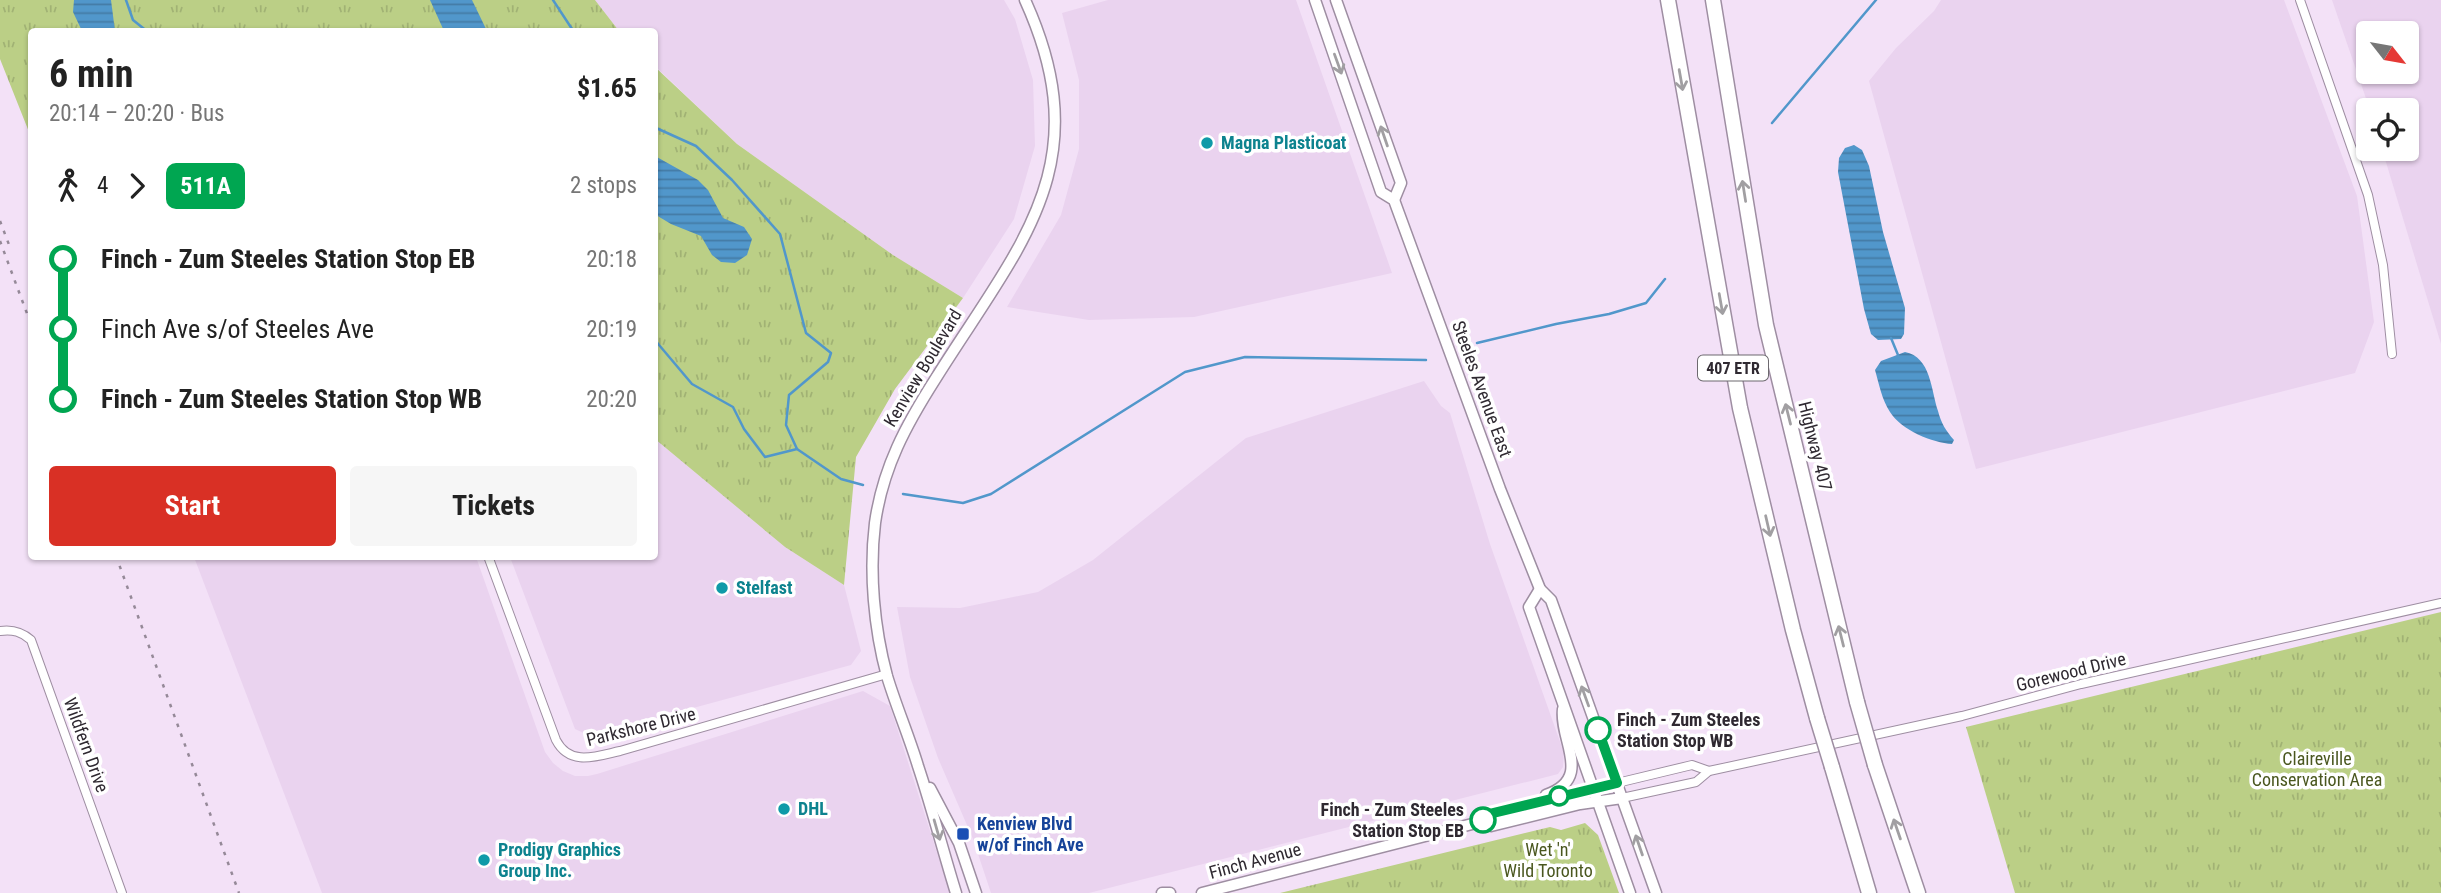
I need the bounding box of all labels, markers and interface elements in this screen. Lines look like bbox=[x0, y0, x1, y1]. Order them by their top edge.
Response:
north arrow bbox=[2356, 21, 2418, 84]
map controls bbox=[2356, 21, 2419, 161]
text: 6 min bbox=[49, 52, 133, 96]
one-way arrow bbox=[1333, 53, 1345, 75]
one-way arrow bbox=[1675, 68, 1688, 91]
text: $1.65 bbox=[577, 73, 637, 103]
button: locate bbox=[2356, 98, 2419, 161]
text: 20:14 – 20:20 · Bus bbox=[49, 100, 225, 127]
one-way arrow bbox=[1377, 125, 1389, 147]
place label: Magna Plasticoat bbox=[1221, 132, 1347, 153]
marker: Magna Plasticoat bbox=[1199, 135, 1215, 151]
icon: walk bbox=[49, 167, 87, 205]
icon: forward bbox=[118, 167, 156, 205]
text: 4 bbox=[97, 172, 108, 199]
text: 511A bbox=[180, 172, 231, 200]
text: 2 stops bbox=[570, 172, 637, 199]
one-way arrow bbox=[1737, 180, 1750, 203]
text: Finch - Zum Steeles Station Stop EB bbox=[101, 244, 475, 274]
text: 20:18 bbox=[586, 246, 637, 273]
one-way arrow bbox=[1715, 292, 1728, 315]
street label: Kenview Boulevard bbox=[879, 305, 966, 430]
text: Finch Ave s/of Steeles Ave bbox=[101, 314, 374, 344]
text: 20:19 bbox=[586, 316, 637, 343]
street label: Steeles Avenue East bbox=[1448, 318, 1517, 460]
road number: 407 ETR bbox=[1698, 356, 1768, 380]
text: Finch - Zum Steeles Station Stop WB bbox=[101, 384, 482, 414]
text: 20:20 bbox=[586, 386, 637, 413]
street label: Highway 407 bbox=[1794, 399, 1837, 493]
one-way arrow bbox=[1781, 403, 1794, 426]
button: Start bbox=[49, 466, 336, 546]
button: Tickets bbox=[350, 466, 637, 546]
one-way arrow bbox=[1762, 514, 1775, 537]
place label: Stelfast bbox=[736, 577, 793, 598]
marker: Stelfast bbox=[714, 580, 730, 596]
one-way arrow bbox=[1834, 625, 1847, 647]
street label: Gorewood Drive bbox=[2014, 648, 2128, 695]
one-way arrow bbox=[1578, 685, 1590, 707]
street label: Wildfern Drive bbox=[60, 695, 113, 795]
street label: Parkshore Drive bbox=[584, 703, 698, 750]
place label: Finch - Zum Steeles Station Stop WB bbox=[1617, 709, 1760, 751]
marker: Finch - Zum Steeles Station Stop WB bbox=[1585, 717, 1611, 743]
park label: Claireville Conservation Area bbox=[2252, 748, 2382, 790]
unlabelled marker bbox=[1549, 786, 1569, 806]
place label: DHL bbox=[798, 798, 828, 819]
place label: Finch - Zum Steeles Station Stop EB bbox=[1321, 799, 1464, 841]
marker: DHL bbox=[776, 801, 792, 817]
marker: Finch - Zum Steeles Station Stop EB bbox=[1470, 807, 1496, 833]
place label: Kenview Blvd w/of Finch Ave bbox=[977, 813, 1084, 855]
one-way arrow bbox=[931, 819, 944, 841]
one-way arrow bbox=[1889, 819, 1902, 841]
marker: Kenview Blvd w/of Finch Ave bbox=[955, 826, 971, 842]
one-way arrow bbox=[1632, 835, 1644, 857]
street label: Finch Avenue bbox=[1207, 838, 1303, 883]
place label: Prodigy Graphics Group Inc. bbox=[498, 839, 621, 881]
park label: Wet 'n' Wild Toronto bbox=[1503, 839, 1593, 881]
marker: Prodigy Graphics Group Inc. bbox=[476, 852, 492, 868]

